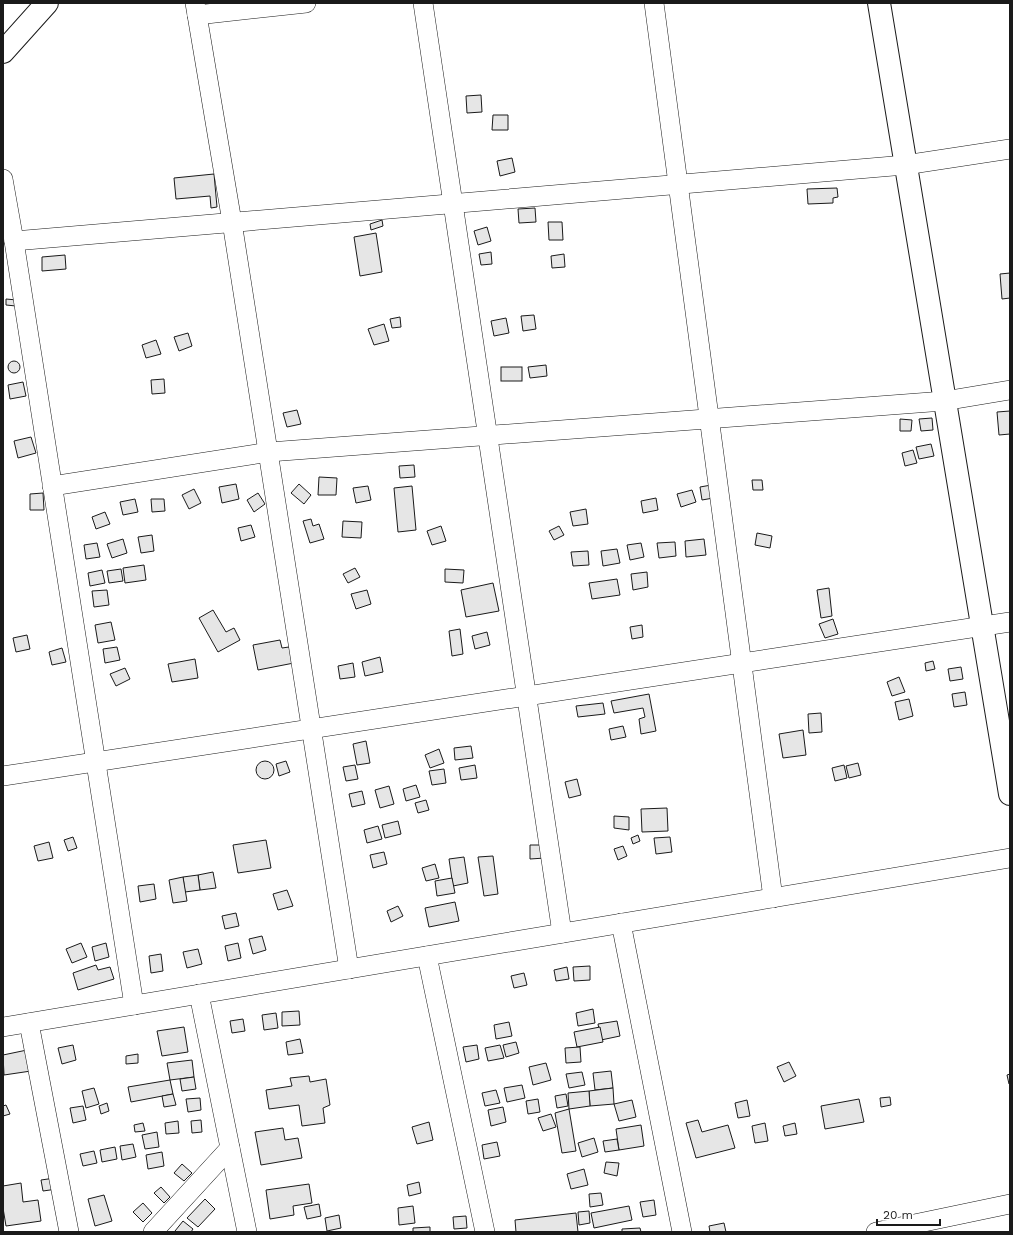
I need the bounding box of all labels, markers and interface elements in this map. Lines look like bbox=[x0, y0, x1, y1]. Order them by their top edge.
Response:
scale bar bbox=[877, 1201, 940, 1227]
text: 20 m bbox=[883, 1208, 913, 1222]

